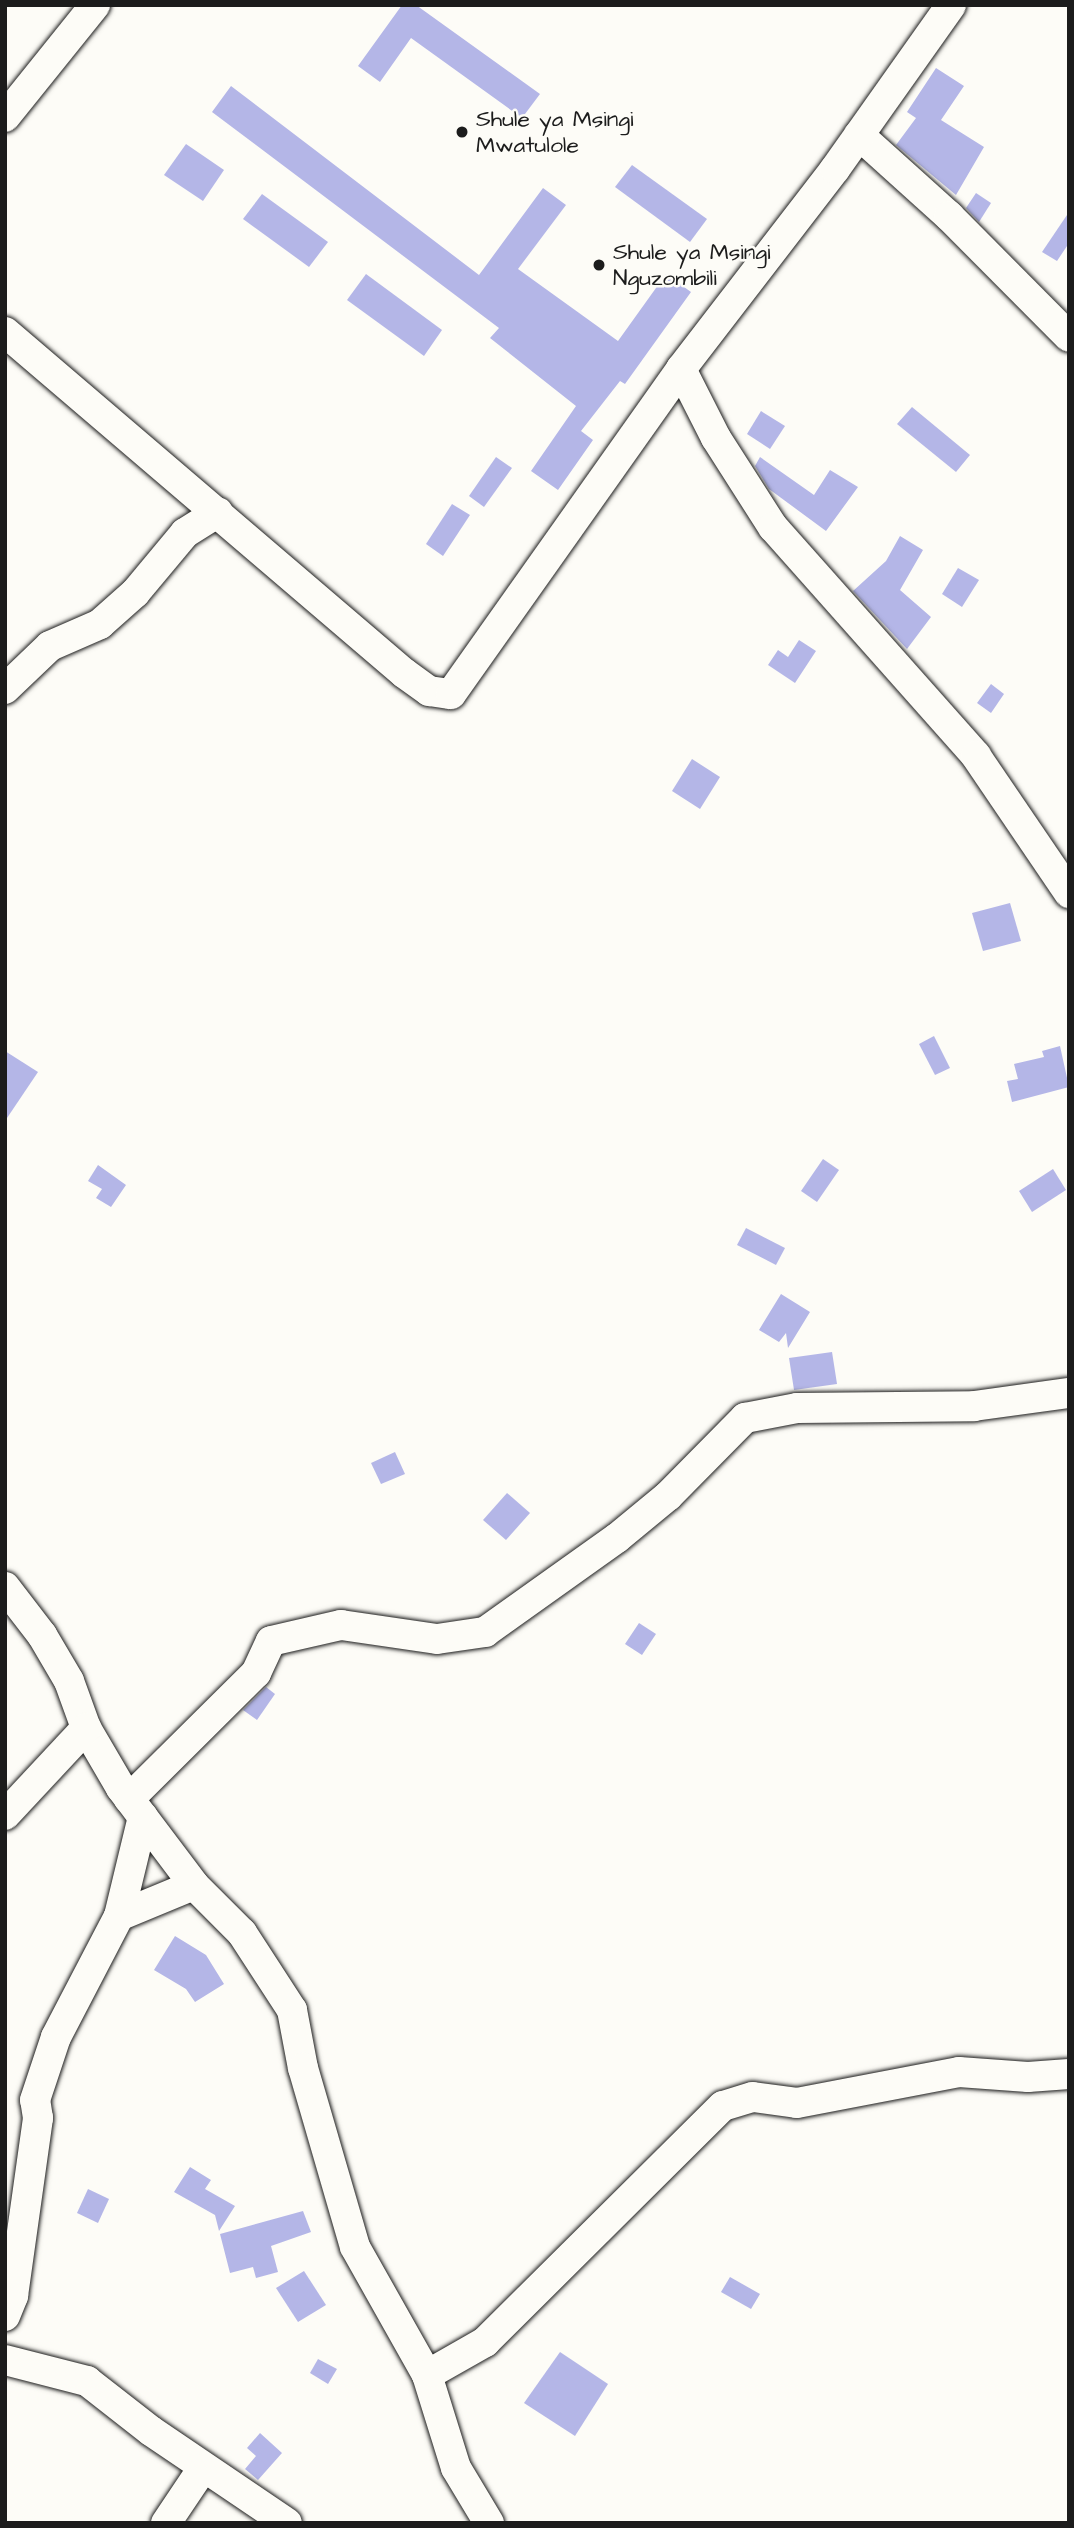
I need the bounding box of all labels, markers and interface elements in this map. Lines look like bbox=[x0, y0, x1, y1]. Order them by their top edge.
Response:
place label: Shule ya Msingi Mwatulole bbox=[476, 105, 634, 159]
marker: Shule ya Msingi Mwatulole bbox=[454, 124, 470, 140]
place label: Shule ya Msingi Nguzombili bbox=[613, 238, 771, 292]
marker: Shule ya Msingi Nguzombili bbox=[591, 257, 607, 273]

